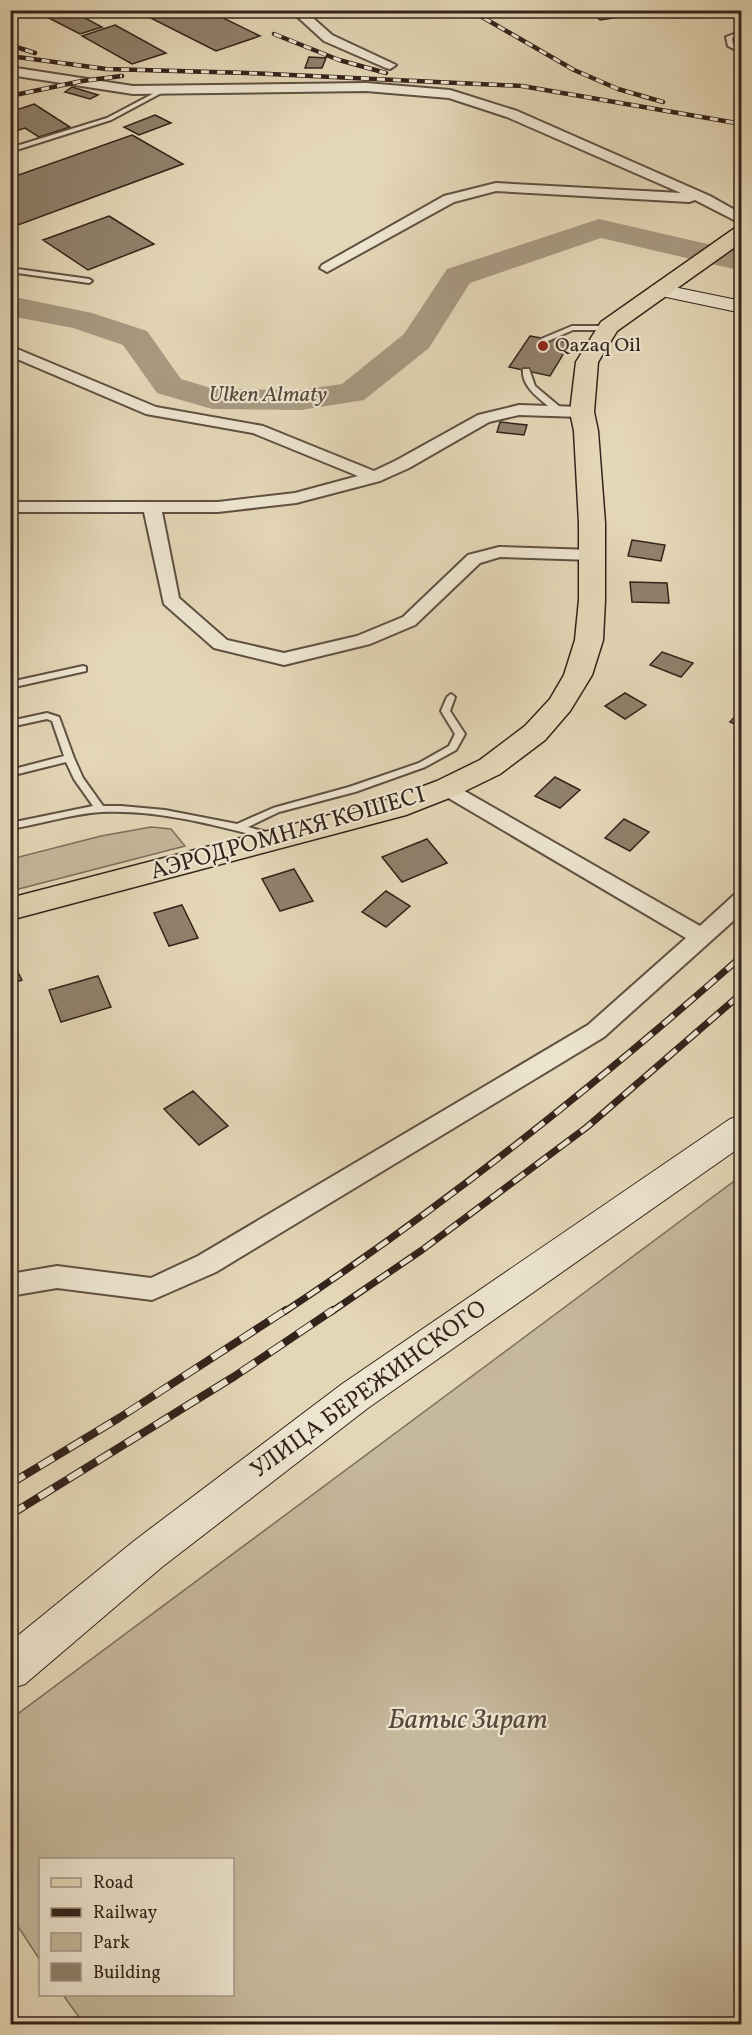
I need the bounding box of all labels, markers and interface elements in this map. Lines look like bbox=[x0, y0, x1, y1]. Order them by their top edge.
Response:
place label: Qazaq Oil bbox=[555, 332, 641, 360]
marker: Qazaq Oil bbox=[536, 339, 550, 353]
water label: Ulken Almaty bbox=[209, 380, 327, 411]
street label: АЭРОДРОМНАЯ КӨШЕСІ bbox=[147, 778, 429, 890]
street label: УЛИЦА БЕРЕЖИНСКОГО bbox=[244, 1293, 494, 1487]
park label: Батыс Зират bbox=[388, 1701, 548, 1740]
legend bbox=[39, 1858, 234, 1996]
text: Road bbox=[93, 1871, 134, 1896]
text: Railway bbox=[93, 1901, 157, 1926]
text: Park bbox=[93, 1931, 130, 1956]
text: Building bbox=[93, 1961, 161, 1986]

